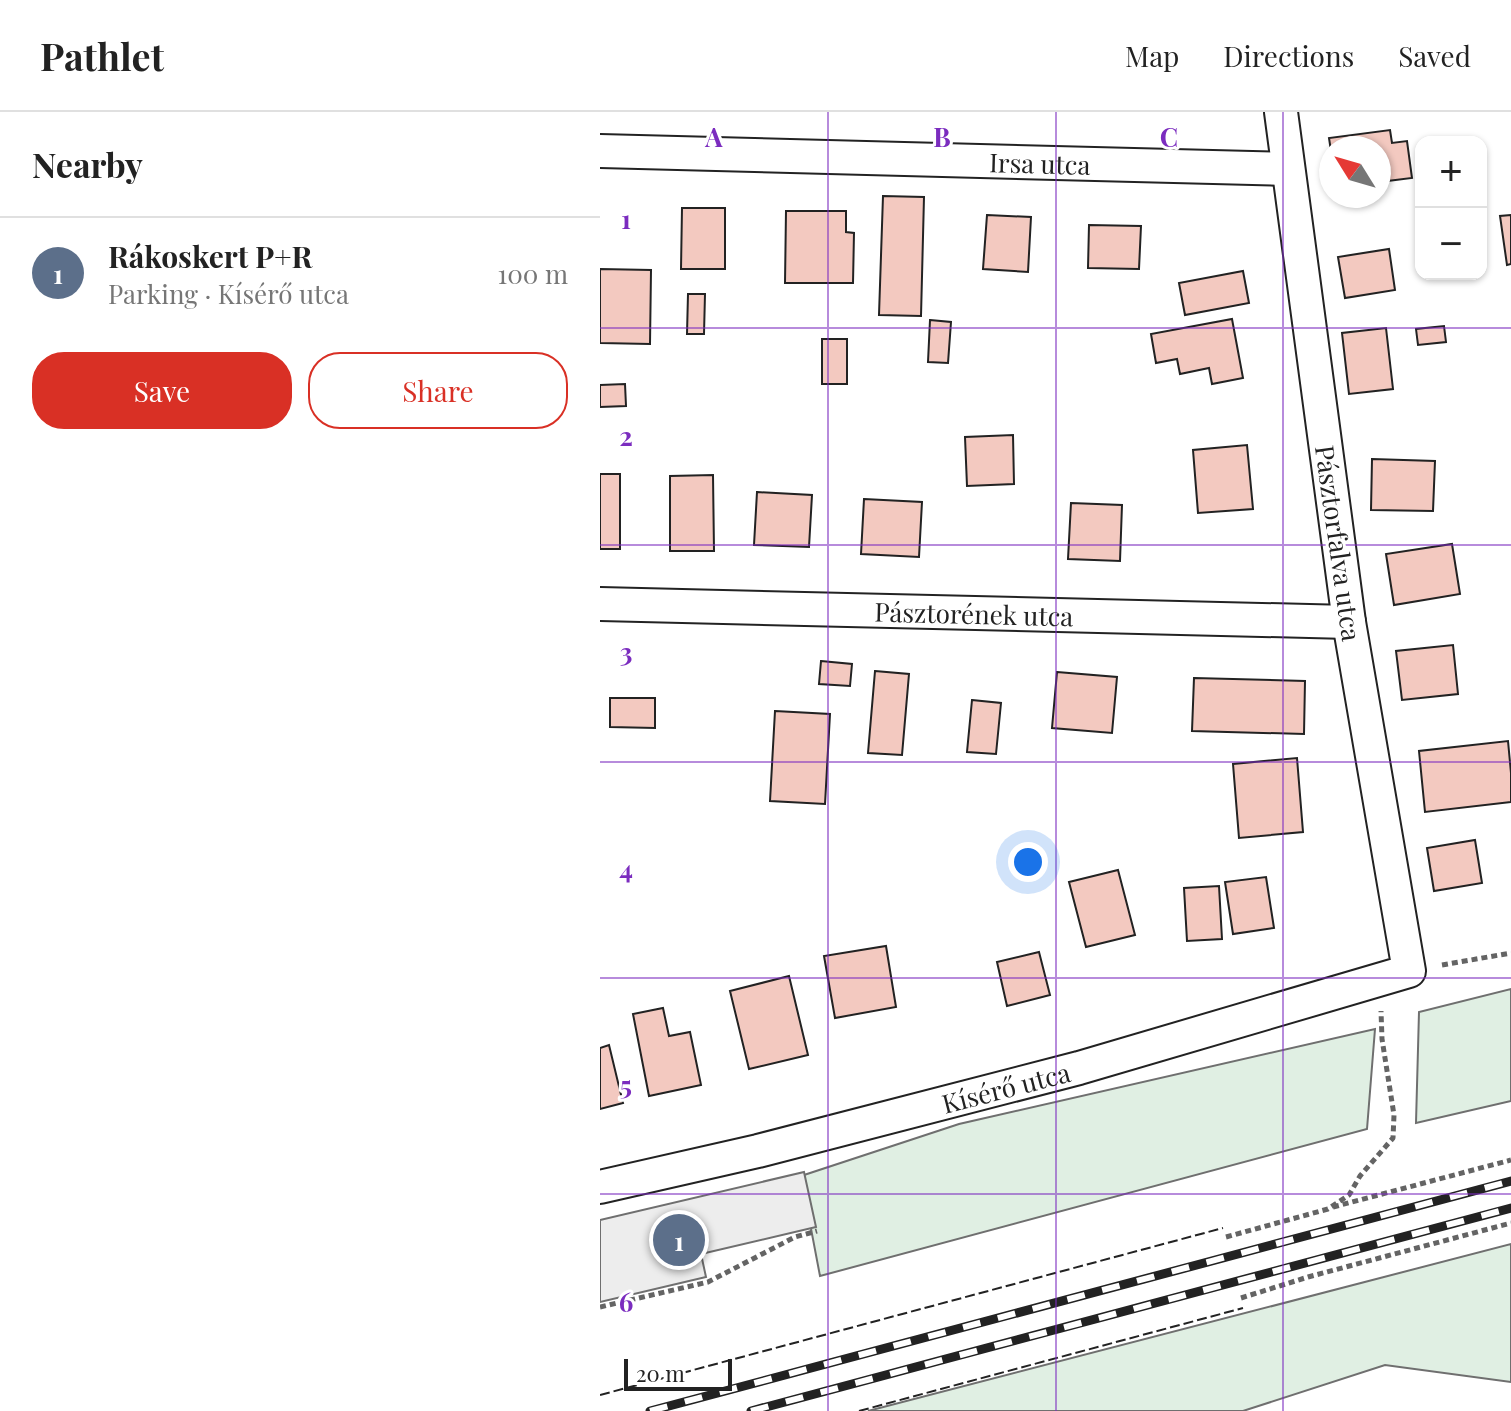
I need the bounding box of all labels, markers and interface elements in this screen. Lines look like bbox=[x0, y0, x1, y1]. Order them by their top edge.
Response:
text: Pathlet bbox=[40, 30, 164, 81]
text: Map bbox=[1125, 37, 1179, 74]
text: Directions bbox=[1223, 37, 1354, 74]
text: Saved bbox=[1398, 37, 1471, 74]
text: A bbox=[704, 119, 723, 154]
text: B bbox=[933, 119, 951, 154]
text: C bbox=[1160, 119, 1178, 154]
north arrow bbox=[1319, 136, 1391, 208]
map controls bbox=[1415, 136, 1487, 280]
button: + bbox=[1415, 136, 1487, 208]
text: Nearby bbox=[32, 141, 143, 187]
street label: Irsa utca bbox=[989, 144, 1091, 181]
text: 1 bbox=[621, 201, 631, 236]
button: − bbox=[1415, 208, 1487, 280]
text: Rákoskert P+R bbox=[108, 236, 312, 276]
text: 1 bbox=[53, 256, 63, 291]
text: 100 m bbox=[498, 256, 568, 291]
text: Parking · Kísérő utca bbox=[108, 276, 349, 311]
button: Save bbox=[32, 352, 292, 429]
button: Share bbox=[308, 352, 568, 429]
text: 2 bbox=[619, 418, 633, 453]
street label: Pásztorfalva utca bbox=[1308, 443, 1370, 643]
street label: Pásztorének utca bbox=[874, 593, 1074, 633]
text: 3 bbox=[620, 634, 632, 669]
your location bbox=[1008, 842, 1048, 882]
text: 4 bbox=[619, 851, 633, 886]
street label: Kísérő utca bbox=[938, 1054, 1074, 1120]
text: 5 bbox=[620, 1067, 632, 1102]
pin: 1 bbox=[653, 1210, 705, 1270]
text: 6 bbox=[619, 1284, 633, 1319]
scale bar bbox=[624, 1355, 732, 1391]
text: 20 m bbox=[636, 1358, 685, 1388]

